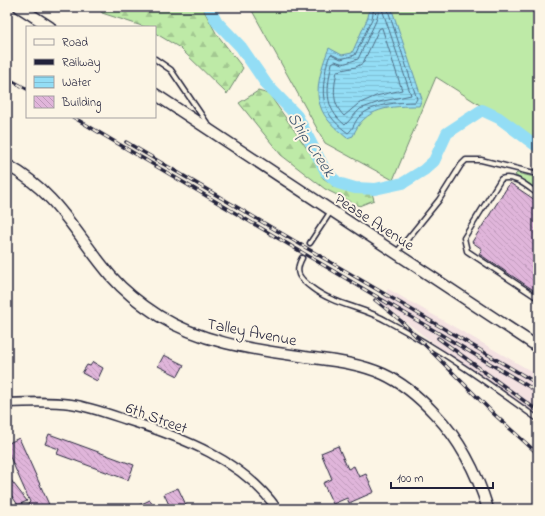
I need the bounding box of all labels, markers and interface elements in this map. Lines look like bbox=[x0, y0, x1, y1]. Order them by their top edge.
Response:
legend bbox=[26, 26, 156, 118]
text: Road bbox=[62, 34, 88, 52]
text: Railway bbox=[62, 54, 101, 73]
text: Water bbox=[62, 74, 91, 92]
text: Building bbox=[61, 94, 101, 113]
water label: Ship Creek bbox=[280, 107, 342, 183]
street label: Pease Avenue bbox=[329, 188, 419, 258]
street label: Talley Avenue bbox=[205, 312, 299, 354]
street label: 6th Street bbox=[122, 397, 191, 441]
scale bar bbox=[391, 464, 493, 490]
text: 100 m bbox=[397, 470, 424, 488]

